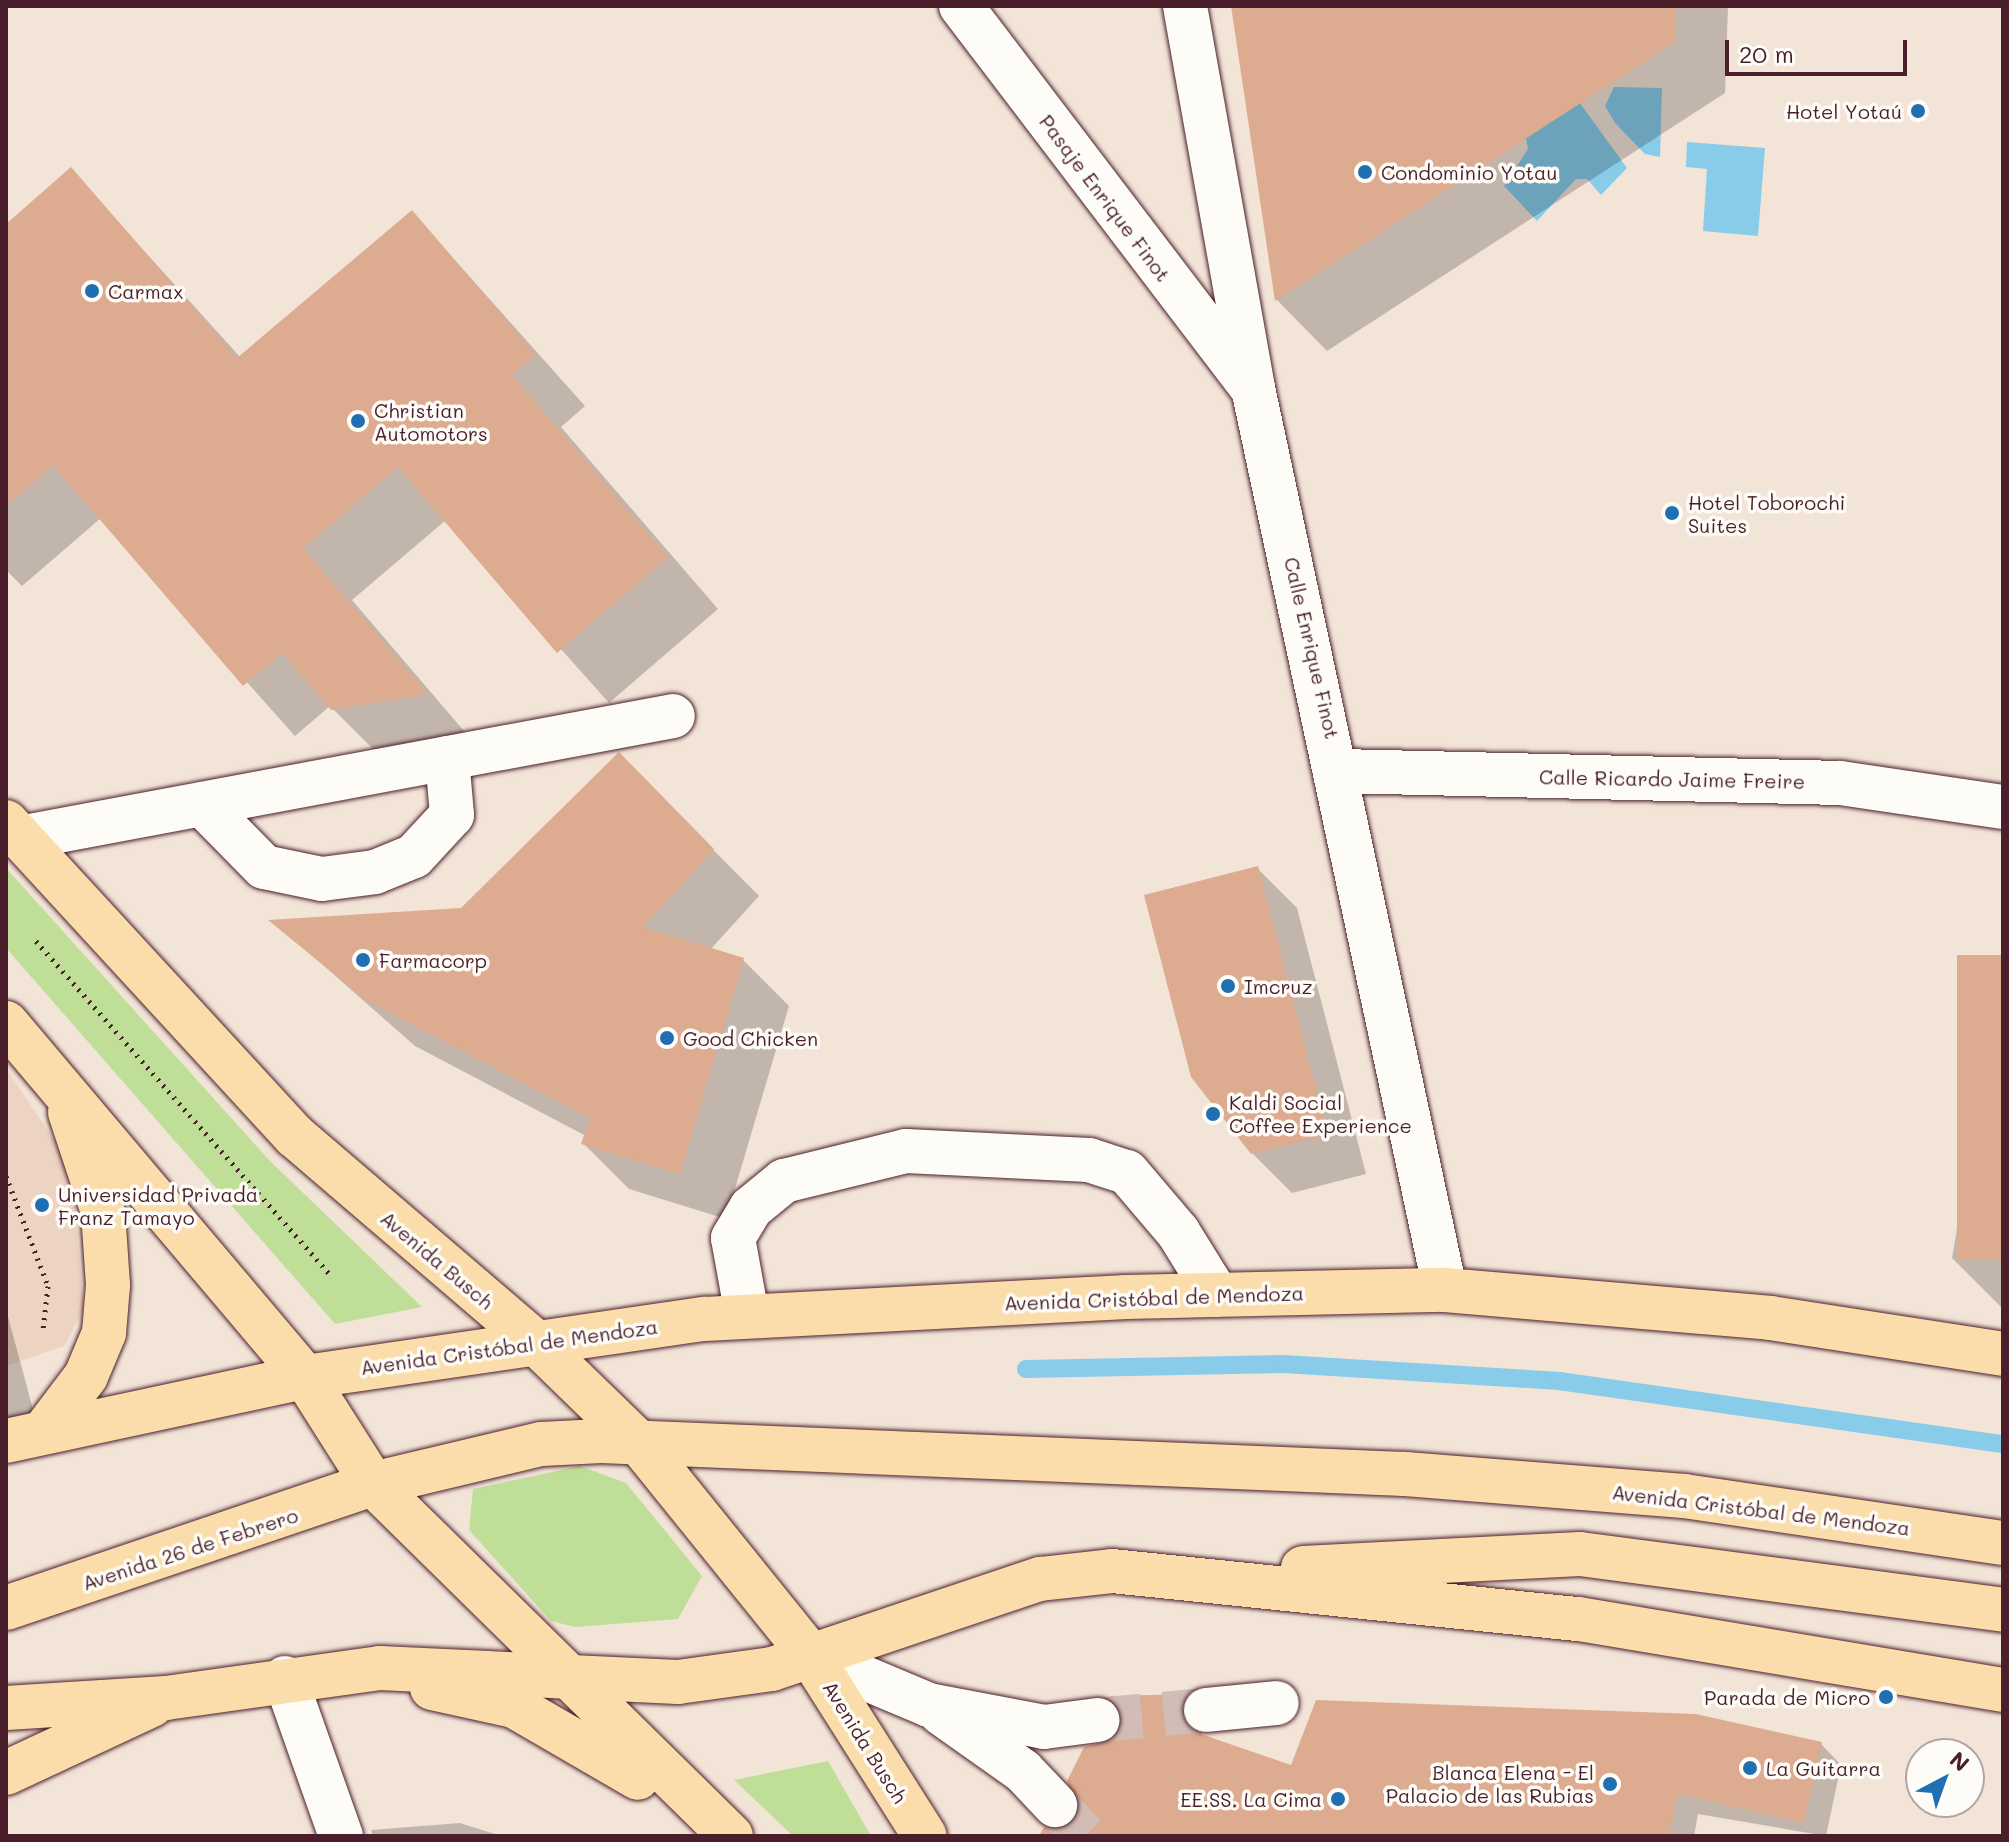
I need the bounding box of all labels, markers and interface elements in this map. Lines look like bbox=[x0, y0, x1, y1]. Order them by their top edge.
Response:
scale bar bbox=[1729, 24, 1911, 74]
text: 20 m bbox=[1739, 38, 1794, 69]
place label: Hotel Yotaú bbox=[1786, 99, 1902, 123]
marker: Hotel Yotaú bbox=[1909, 102, 1927, 120]
street label: Pasaje Enrique Finot bbox=[1034, 110, 1176, 286]
place label: Condominio Yotau bbox=[1381, 160, 1557, 184]
marker: Condominio Yotau bbox=[1356, 163, 1374, 181]
place label: Carmax bbox=[108, 279, 183, 303]
marker: Carmax bbox=[83, 282, 101, 300]
place label: Christian Automotors bbox=[374, 398, 488, 445]
marker: Christian Automotors bbox=[349, 412, 367, 430]
place label: Hotel Toborochi Suites bbox=[1688, 490, 1845, 537]
marker: Hotel Toborochi Suites bbox=[1663, 504, 1681, 522]
street label: Calle Enrique Finot bbox=[1279, 555, 1345, 741]
street label: Calle Ricardo Jaime Freire bbox=[1539, 765, 1805, 793]
place label: Farmacorp bbox=[379, 948, 487, 972]
marker: Farmacorp bbox=[354, 951, 372, 969]
place label: Imcruz bbox=[1244, 974, 1313, 998]
marker: Imcruz bbox=[1219, 977, 1237, 995]
place label: Good Chicken bbox=[683, 1026, 818, 1050]
marker: Good Chicken bbox=[658, 1029, 676, 1047]
place label: Kaldi Social Coffee Experience bbox=[1229, 1090, 1412, 1137]
marker: Kaldi Social Coffee Experience bbox=[1204, 1105, 1222, 1123]
place label: Universidad Privada Franz Tamayo bbox=[58, 1182, 258, 1229]
marker: Universidad Privada Franz Tamayo bbox=[33, 1196, 51, 1214]
street label: Avenida Busch bbox=[376, 1206, 498, 1314]
street label: Avenida Cristóbal de Mendoza bbox=[1004, 1281, 1304, 1315]
street label: Avenida Cristóbal de Mendoza bbox=[359, 1314, 659, 1380]
street label: Avenida Cristóbal de Mendoza bbox=[1611, 1480, 1911, 1540]
street label: Avenida 26 de Febrero bbox=[79, 1503, 301, 1595]
street label: Avenida Busch bbox=[818, 1676, 912, 1808]
place label: Parada de Micro bbox=[1704, 1685, 1870, 1709]
marker: Parada de Micro bbox=[1877, 1688, 1895, 1706]
north arrow bbox=[1905, 1738, 1985, 1818]
text: N bbox=[1944, 1745, 1976, 1777]
place label: La Guitarra bbox=[1766, 1756, 1881, 1780]
marker: La Guitarra bbox=[1741, 1759, 1759, 1777]
place label: Blanca Elena - El Palacio de las Rubias bbox=[1386, 1760, 1594, 1807]
marker: Blanca Elena - El Palacio de las Rubias bbox=[1601, 1775, 1619, 1793]
place label: EE.SS. La Cima bbox=[1180, 1787, 1322, 1811]
marker: EE.SS. La Cima bbox=[1329, 1790, 1347, 1808]

